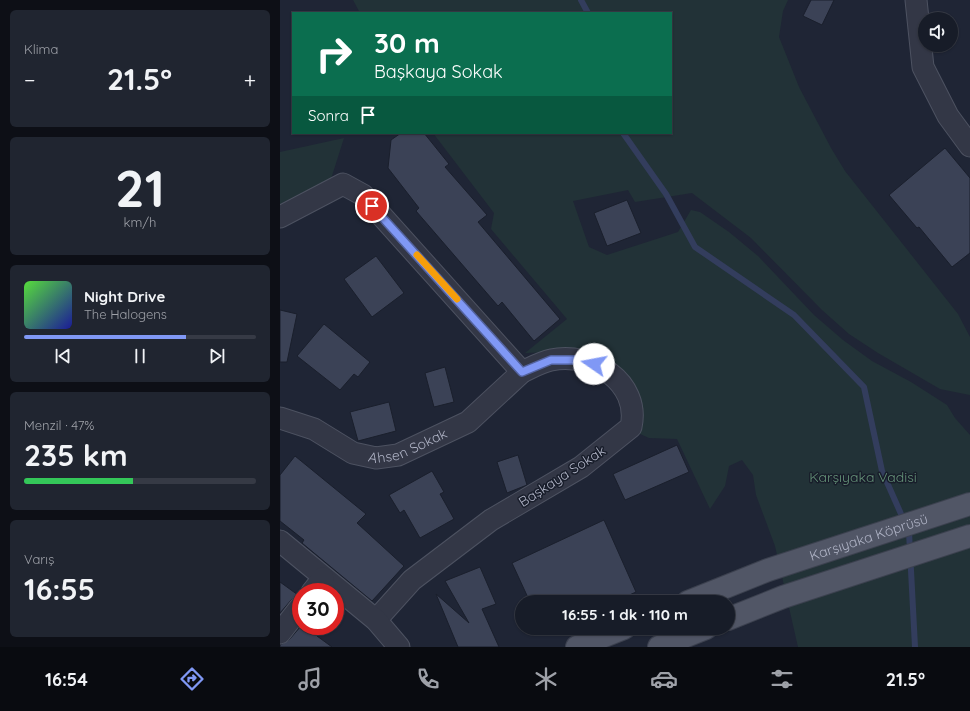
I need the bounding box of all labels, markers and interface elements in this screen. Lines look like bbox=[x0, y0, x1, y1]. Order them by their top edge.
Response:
map controls bbox=[918, 12, 958, 52]
button: sound bbox=[918, 12, 958, 52]
text: 30 m bbox=[374, 25, 440, 60]
icon: right bbox=[308, 28, 360, 80]
text: Klima bbox=[24, 41, 58, 57]
text: 21.5° bbox=[107, 60, 172, 98]
text: Başkaya Sokak bbox=[374, 60, 503, 83]
text: − bbox=[24, 66, 35, 94]
text: + bbox=[244, 66, 256, 94]
icon: arrive bbox=[357, 104, 379, 126]
text: Sonra bbox=[308, 106, 349, 125]
text: 21 bbox=[115, 155, 165, 220]
pin bbox=[355, 189, 389, 223]
icon: arrive bbox=[361, 195, 383, 217]
text: km/h bbox=[124, 214, 156, 230]
text: Night Drive bbox=[84, 287, 165, 306]
text: The Halogens bbox=[84, 306, 167, 322]
position arrow bbox=[573, 343, 615, 385]
icon: previous bbox=[52, 345, 74, 367]
icon: pause bbox=[129, 345, 151, 367]
icon: next bbox=[206, 345, 228, 367]
text: Menzil · 47% bbox=[24, 417, 94, 433]
street label: Ahsen Sokak bbox=[367, 424, 450, 467]
text: 235 km bbox=[24, 436, 128, 474]
street label: Başkaya Sokak bbox=[515, 441, 609, 511]
park label: Karşıyaka Vadisi bbox=[809, 468, 917, 486]
street label: Karşıyaka Köprüsü bbox=[807, 509, 930, 565]
text: Varış bbox=[24, 551, 54, 567]
text: 16:55 bbox=[24, 570, 95, 608]
speed limit sign: 30 bbox=[292, 583, 344, 635]
text: 16:55 · 1 dk · 110 m bbox=[562, 605, 688, 624]
icon: directions bbox=[178, 665, 206, 693]
icon: music bbox=[296, 665, 324, 693]
icon: phone bbox=[414, 665, 442, 693]
icon: climate bbox=[532, 665, 560, 693]
icon: car bbox=[650, 665, 678, 693]
icon: filters bbox=[768, 665, 796, 693]
text: 16:54 bbox=[45, 668, 88, 691]
text: 21.5° bbox=[886, 668, 925, 691]

